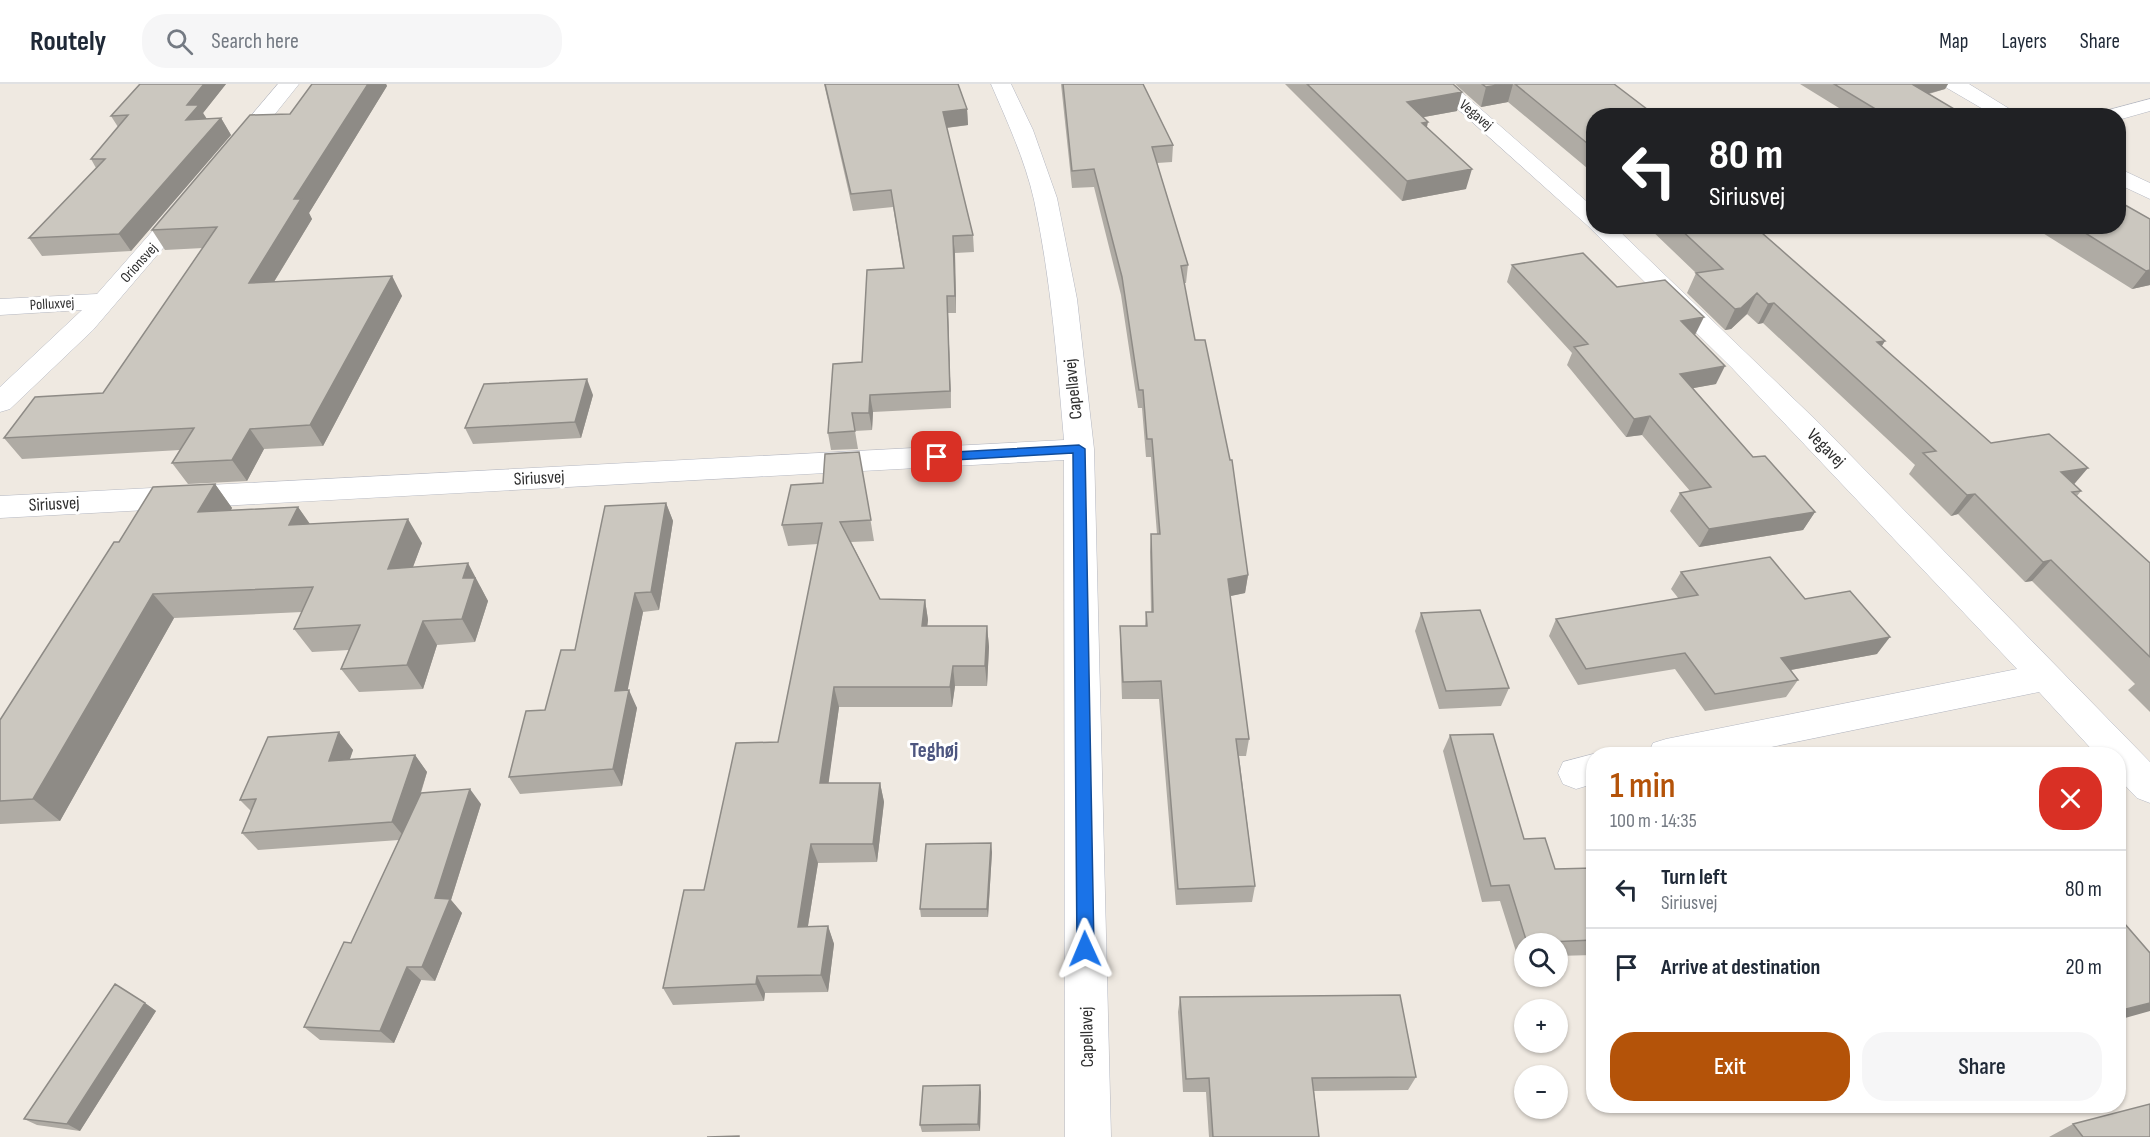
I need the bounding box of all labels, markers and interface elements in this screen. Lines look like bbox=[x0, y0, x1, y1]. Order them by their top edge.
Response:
search box bbox=[142, 14, 562, 68]
text: Routely bbox=[30, 25, 106, 58]
icon: search bbox=[163, 25, 196, 58]
text: Search here bbox=[211, 28, 299, 55]
text: Map bbox=[1939, 29, 1968, 54]
text: Layers bbox=[2001, 29, 2047, 54]
text: Share bbox=[2080, 29, 2120, 54]
street label: Vegavej bbox=[1455, 95, 1497, 135]
text: 80 m bbox=[1709, 130, 1783, 181]
icon: left bbox=[1610, 132, 1688, 210]
text: Siriusvej bbox=[1709, 181, 1785, 213]
street label: Orionsvej bbox=[116, 239, 162, 287]
street label: Polluxvej bbox=[29, 293, 75, 315]
street label: Capellavej bbox=[1059, 358, 1087, 420]
street label: Vegavej bbox=[1802, 424, 1850, 472]
pin bbox=[911, 431, 962, 482]
icon: arrive bbox=[920, 440, 953, 473]
street label: Siriusvej bbox=[513, 466, 565, 490]
street label: Siriusvej bbox=[28, 492, 80, 516]
district label: Teghøj bbox=[910, 738, 958, 763]
text: 1 min bbox=[1610, 765, 1675, 808]
button: close bbox=[2039, 767, 2102, 830]
text: 100 m · 14:35 bbox=[1610, 809, 1697, 833]
text: Turn left bbox=[1661, 864, 1727, 891]
icon: left bbox=[1610, 873, 1643, 906]
text: 80 m bbox=[2065, 876, 2102, 903]
text: Siriusvej bbox=[1661, 891, 1717, 915]
position arrow bbox=[1053, 917, 1117, 981]
map controls bbox=[1514, 933, 1568, 1119]
button: search bbox=[1514, 933, 1568, 987]
icon: arrive bbox=[1610, 951, 1643, 984]
text: Arrive at destination bbox=[1661, 954, 1820, 981]
text: 20 m bbox=[2066, 954, 2102, 981]
button: + bbox=[1514, 999, 1568, 1053]
street label: Capellavej bbox=[1076, 1006, 1098, 1068]
button: Exit bbox=[1610, 1032, 1850, 1101]
button: Share bbox=[1862, 1032, 2102, 1101]
button: − bbox=[1514, 1065, 1568, 1119]

